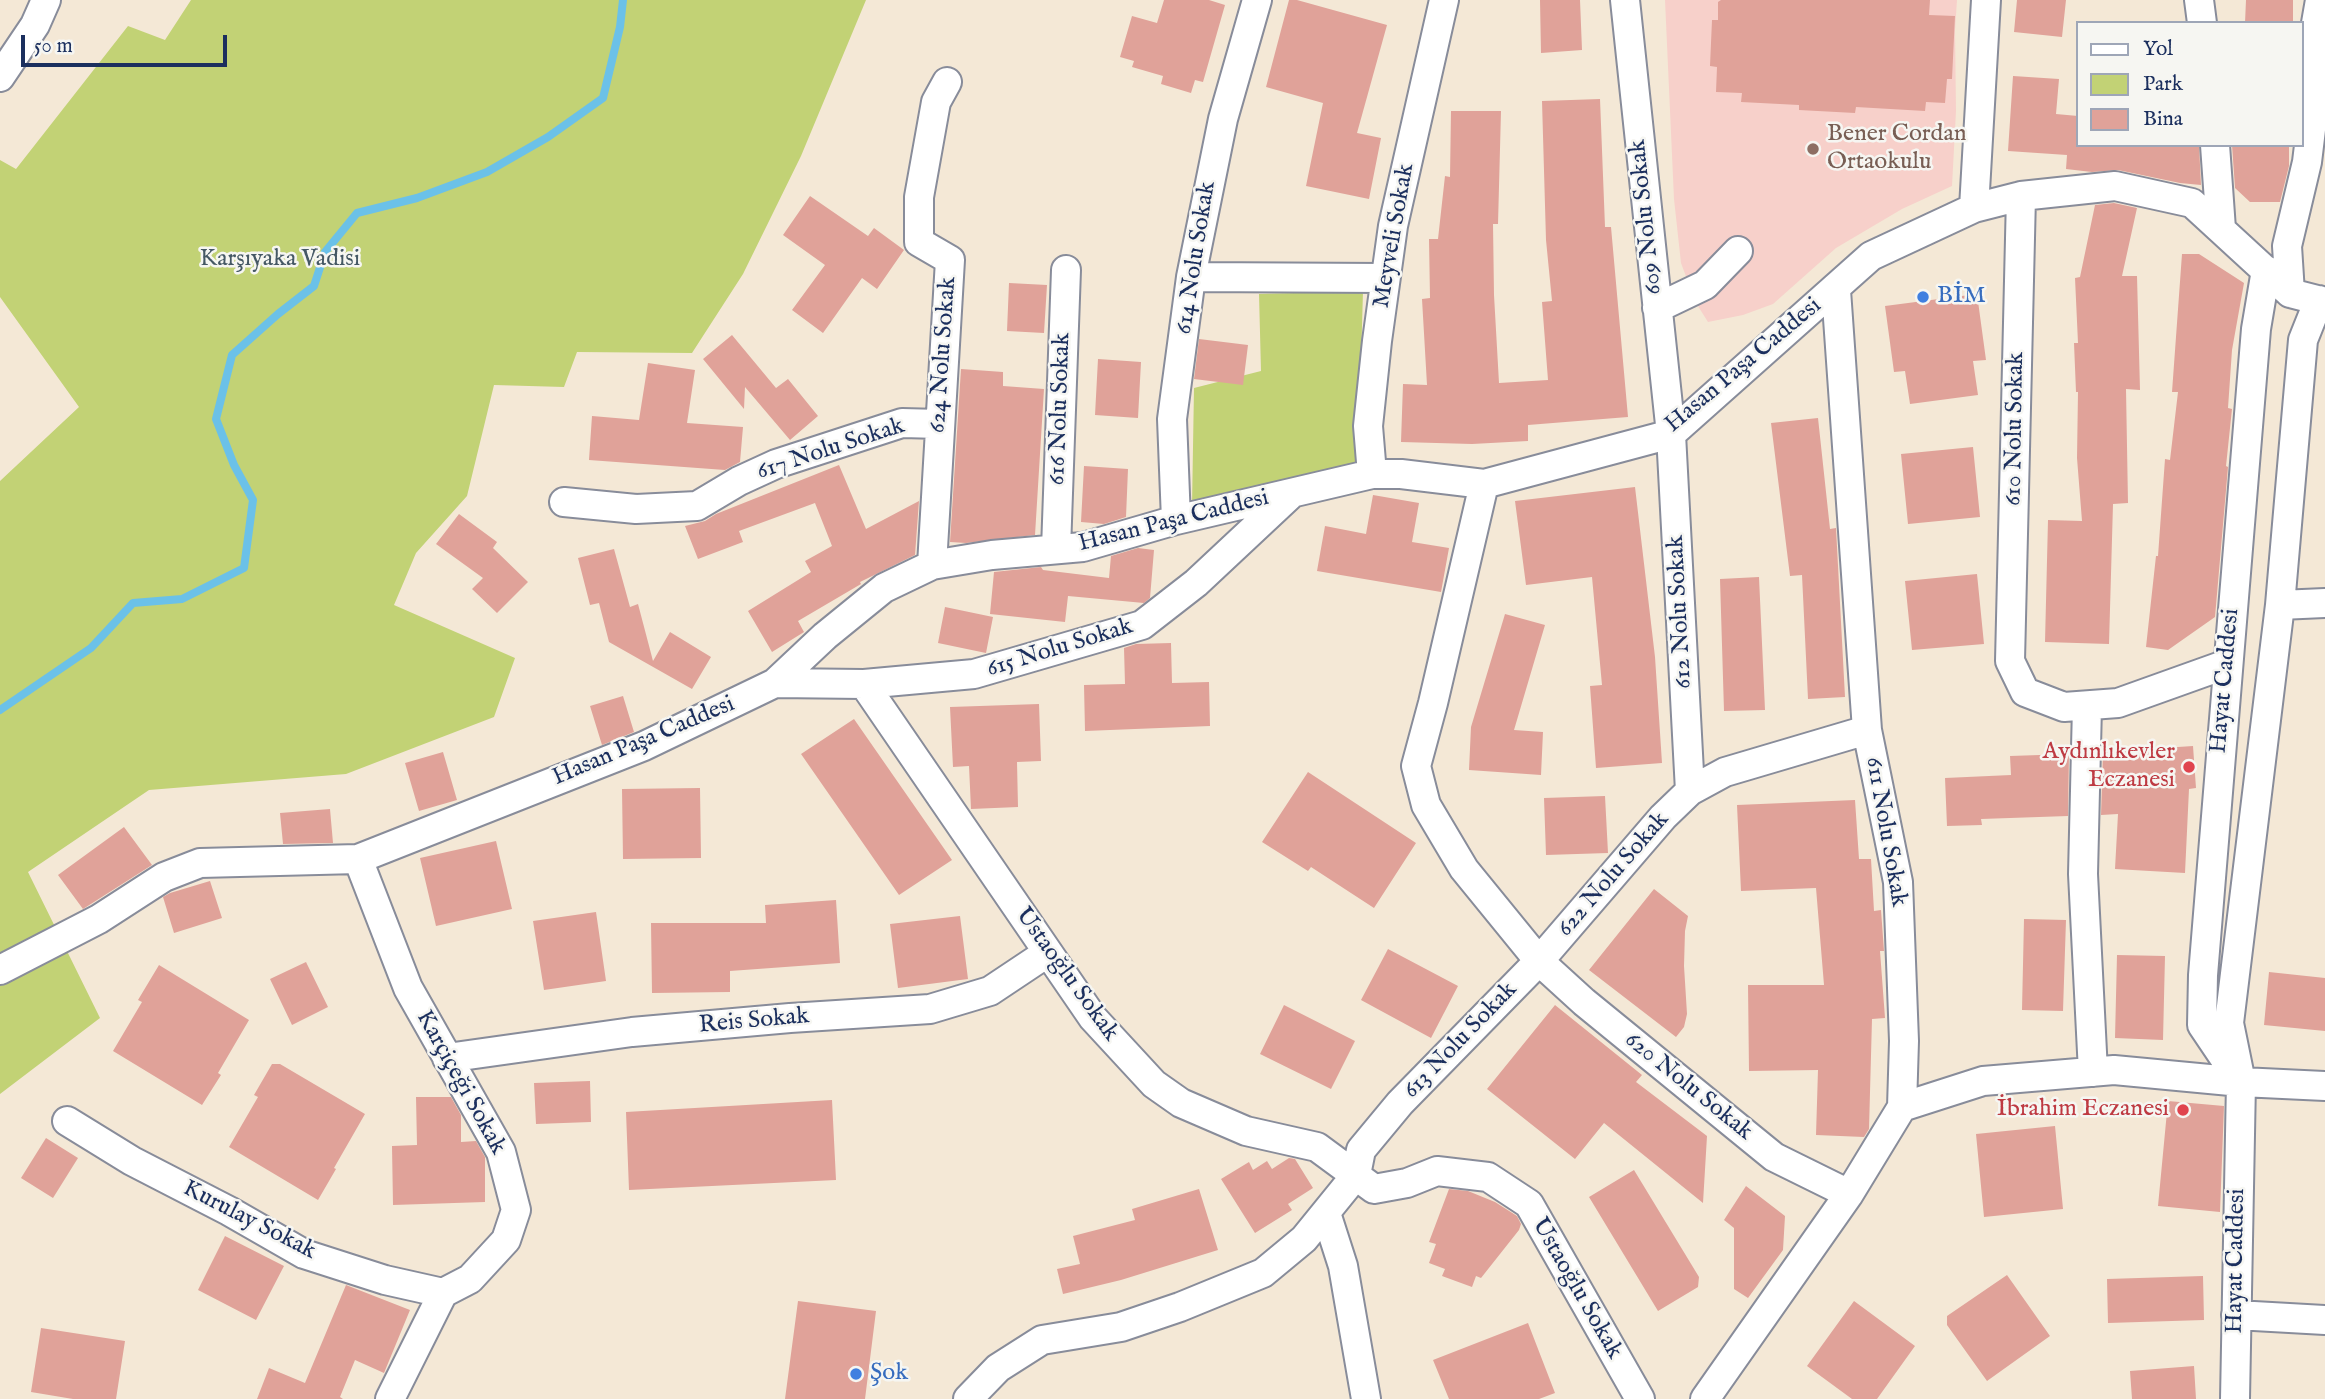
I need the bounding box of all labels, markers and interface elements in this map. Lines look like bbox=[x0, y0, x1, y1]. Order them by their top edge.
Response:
scale bar bbox=[24, 21, 231, 65]
legend bbox=[2076, 21, 2304, 147]
text: 50 m bbox=[34, 33, 73, 60]
text: Yol bbox=[2143, 36, 2173, 63]
text: Park bbox=[2143, 71, 2183, 98]
text: Bina bbox=[2143, 106, 2183, 133]
place label: Bener Cordan Ortaokulu bbox=[1827, 121, 1967, 177]
street label: 609 Nolu Sokak bbox=[1625, 138, 1669, 296]
marker: Bener Cordan Ortaokulu bbox=[1805, 141, 1821, 157]
street label: Meyveli Sokak bbox=[1368, 162, 1422, 310]
street label: 614 Nolu Sokak bbox=[1171, 180, 1223, 336]
park label: Karşıyaka Vadisi bbox=[200, 246, 360, 274]
street label: 624 Nolu Sokak bbox=[924, 276, 964, 434]
place label: BİM bbox=[1937, 283, 1986, 311]
marker: BİM bbox=[1915, 289, 1931, 305]
street label: Hasan Paşa Caddesi bbox=[1660, 292, 1828, 440]
street label: 616 Nolu Sokak bbox=[1044, 332, 1078, 486]
street label: 610 Nolu Sokak bbox=[2000, 352, 2032, 506]
street label: 617 Nolu Sokak bbox=[753, 413, 909, 487]
street label: Hasan Paşa Caddesi bbox=[1076, 484, 1272, 560]
street label: 612 Nolu Sokak bbox=[1663, 535, 1699, 689]
street label: Hayat Caddesi bbox=[2205, 607, 2247, 755]
street label: 615 Nolu Sokak bbox=[984, 613, 1136, 685]
street label: Hasan Paşa Caddesi bbox=[549, 691, 739, 793]
place label: Aydınlıkevler Eczanesi bbox=[2043, 739, 2175, 795]
street label: 611 Nolu Sokak bbox=[1858, 755, 1912, 909]
marker: Aydınlıkevler Eczanesi bbox=[2181, 759, 2197, 775]
street label: 622 Nolu Sokak bbox=[1552, 807, 1676, 943]
street label: Ustaoğlu Sokak bbox=[1008, 903, 1124, 1047]
street label: 613 Nolu Sokak bbox=[1398, 977, 1524, 1105]
street label: Reis Sokak bbox=[698, 1003, 810, 1041]
street label: Karçiçeği Sokak bbox=[409, 1006, 511, 1160]
street label: 620 Nolu Sokak bbox=[1618, 1027, 1758, 1147]
place label: İbrahim Eczanesi bbox=[1997, 1096, 2169, 1124]
marker: İbrahim Eczanesi bbox=[2175, 1102, 2191, 1118]
street label: Kurulay Sokak bbox=[177, 1175, 321, 1267]
street label: Hayat Caddesi bbox=[2221, 1188, 2253, 1334]
street label: Ustaoğlu Sokak bbox=[1524, 1213, 1628, 1365]
place label: Şok bbox=[870, 1360, 908, 1388]
marker: Şok bbox=[848, 1366, 864, 1382]

